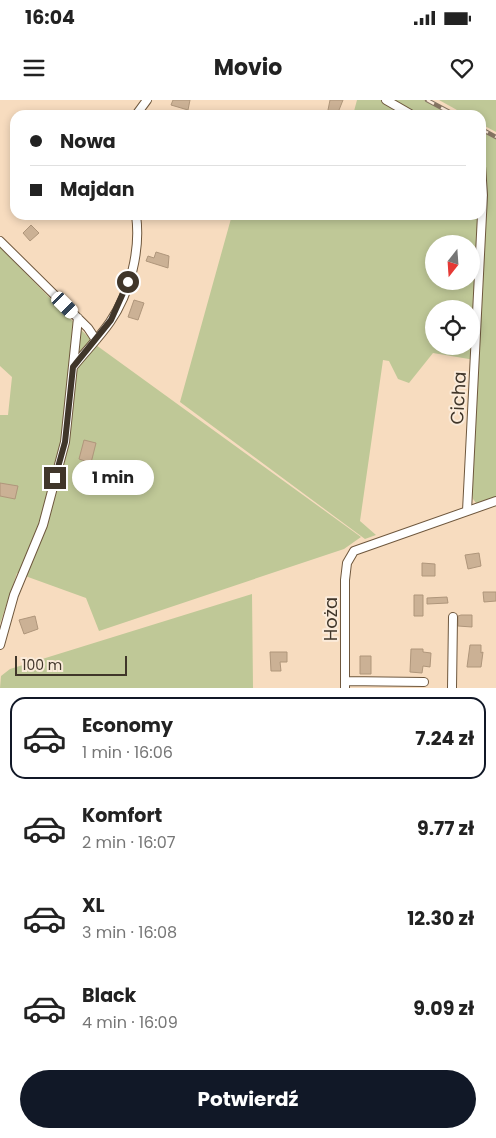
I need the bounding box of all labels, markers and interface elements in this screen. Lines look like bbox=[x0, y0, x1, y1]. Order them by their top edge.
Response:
text: 16:04 bbox=[25, 4, 75, 31]
text: Movio bbox=[214, 52, 282, 83]
icon: menu bbox=[20, 54, 48, 82]
icon: heart bbox=[448, 54, 476, 82]
text: Nowa bbox=[60, 128, 116, 155]
text: Majdan bbox=[60, 176, 135, 203]
north arrow bbox=[425, 235, 480, 290]
map controls bbox=[425, 235, 480, 355]
route start bbox=[117, 271, 139, 293]
car bbox=[49, 289, 80, 321]
button: locate bbox=[425, 300, 480, 355]
street label: Cicha bbox=[444, 371, 472, 425]
callout: 1 min bbox=[72, 460, 155, 496]
text: 1 min bbox=[92, 466, 134, 489]
route end bbox=[44, 467, 66, 489]
street label: Hoża bbox=[318, 597, 343, 641]
scale bar bbox=[15, 653, 128, 676]
text: 100 m bbox=[22, 655, 62, 675]
text: Economy bbox=[82, 712, 173, 739]
icon: car bbox=[22, 716, 67, 761]
text: 7.24 zł bbox=[415, 725, 474, 752]
text: 1 min · 16:06 bbox=[82, 741, 173, 764]
text: Komfort bbox=[82, 802, 162, 829]
icon: car bbox=[22, 806, 67, 851]
text: 9.77 zł bbox=[417, 815, 474, 842]
text: 2 min · 16:07 bbox=[82, 831, 176, 854]
text: XL bbox=[82, 892, 105, 919]
icon: car bbox=[22, 896, 67, 941]
text: 12.30 zł bbox=[407, 905, 474, 932]
text: 3 min · 16:08 bbox=[82, 921, 177, 944]
text: Black bbox=[82, 982, 136, 1009]
icon: car bbox=[22, 986, 67, 1031]
text: 9.09 zł bbox=[413, 995, 474, 1022]
text: 4 min · 16:09 bbox=[82, 1011, 178, 1034]
button: Potwierdź bbox=[20, 1070, 476, 1128]

